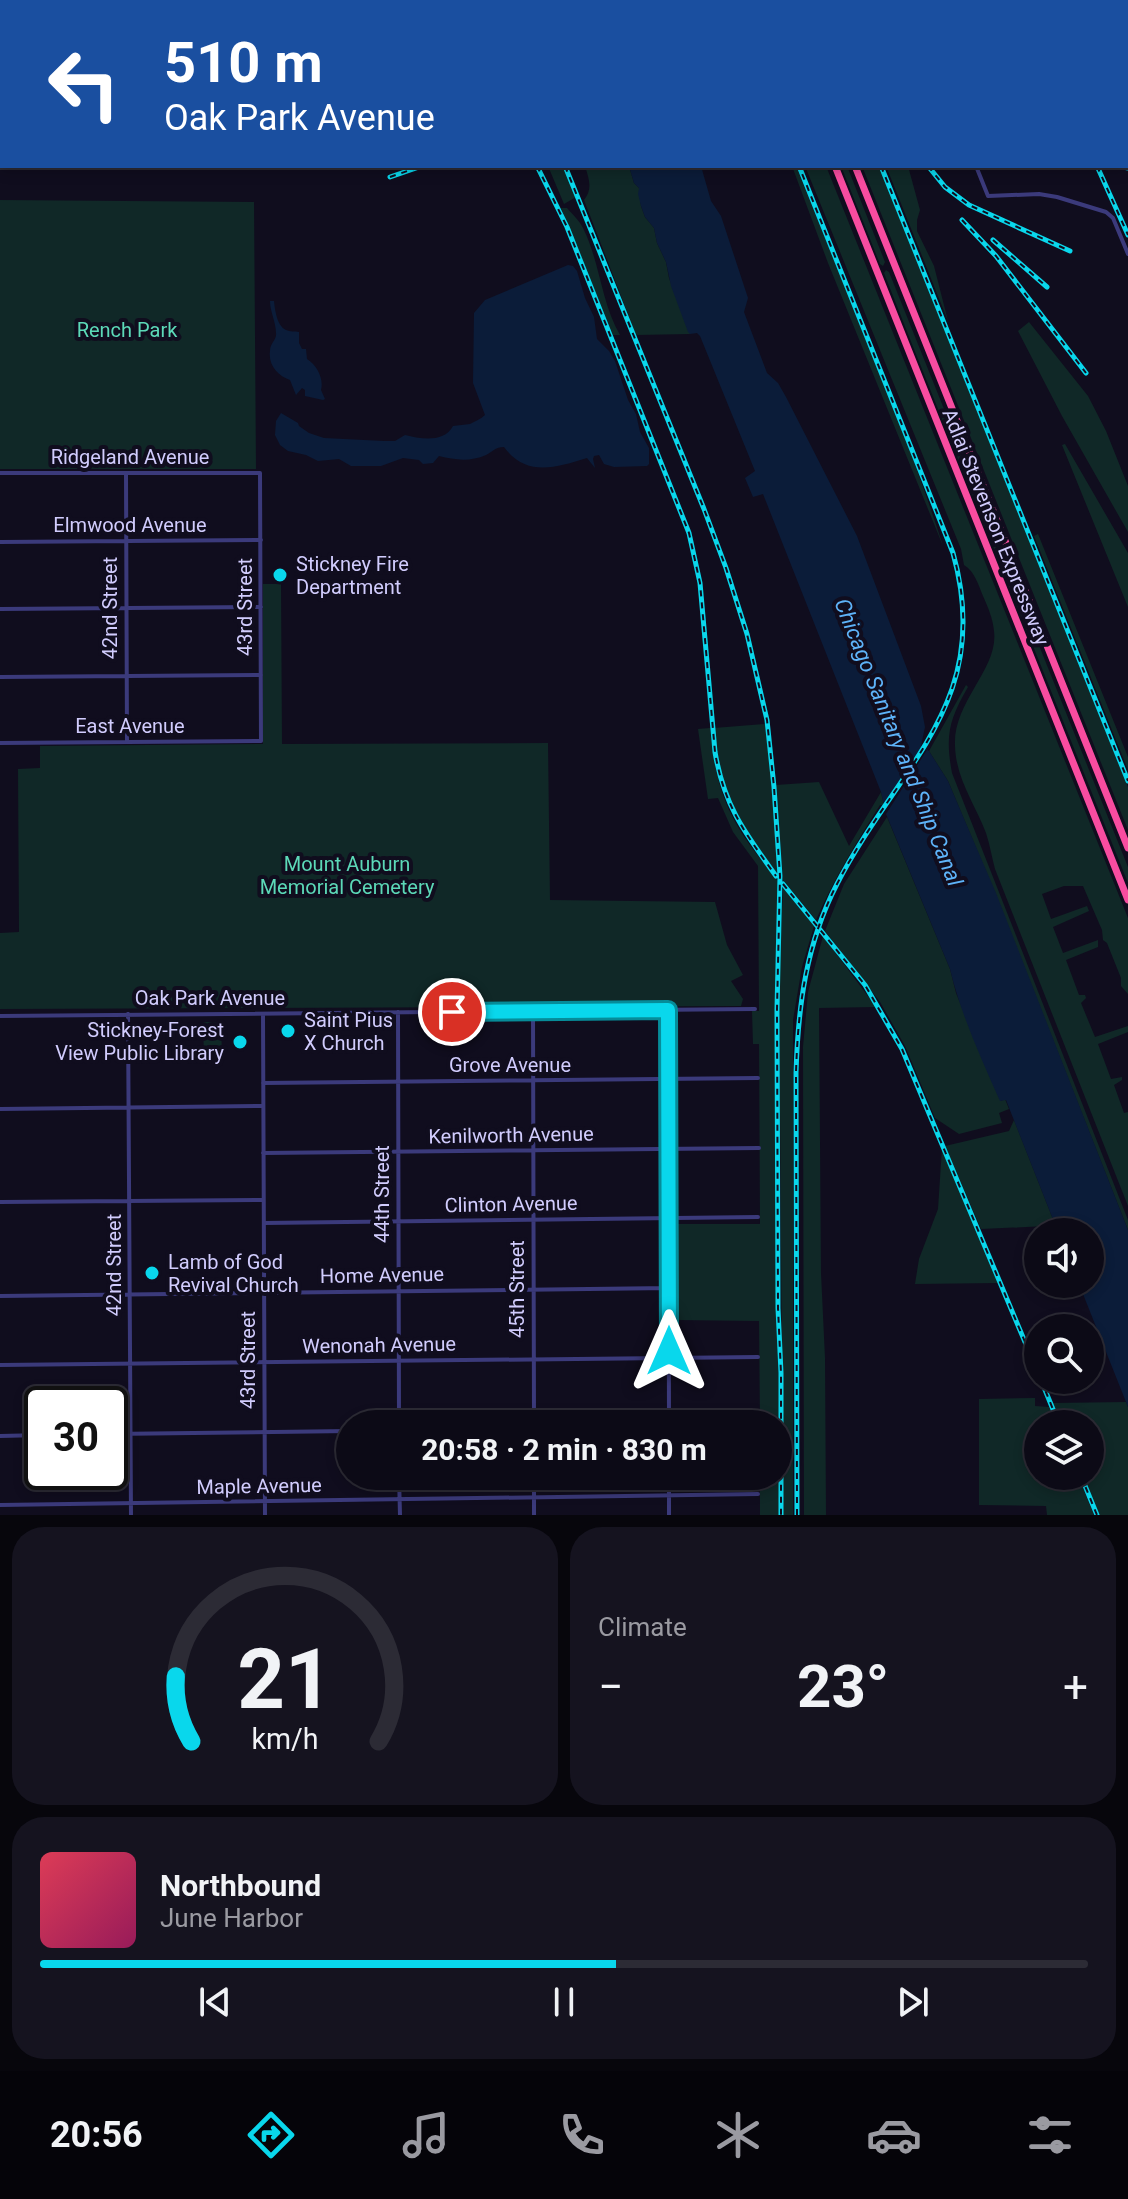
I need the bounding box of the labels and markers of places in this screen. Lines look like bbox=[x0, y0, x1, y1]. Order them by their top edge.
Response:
place label: Stickney Fire Department bbox=[296, 552, 409, 599]
marker: Stickney Fire Department bbox=[271, 566, 289, 584]
pin bbox=[418, 978, 486, 1046]
place label: Saint Pius X Church bbox=[304, 1008, 393, 1055]
place label: Stickney-Forest View Public Library bbox=[55, 1018, 225, 1065]
marker: Saint Pius X Church bbox=[279, 1022, 297, 1040]
marker: Stickney-Forest View Public Library bbox=[231, 1033, 249, 1051]
place label: Lamb of God Revival Church bbox=[168, 1250, 299, 1297]
marker: Lamb of God Revival Church bbox=[143, 1264, 161, 1282]

